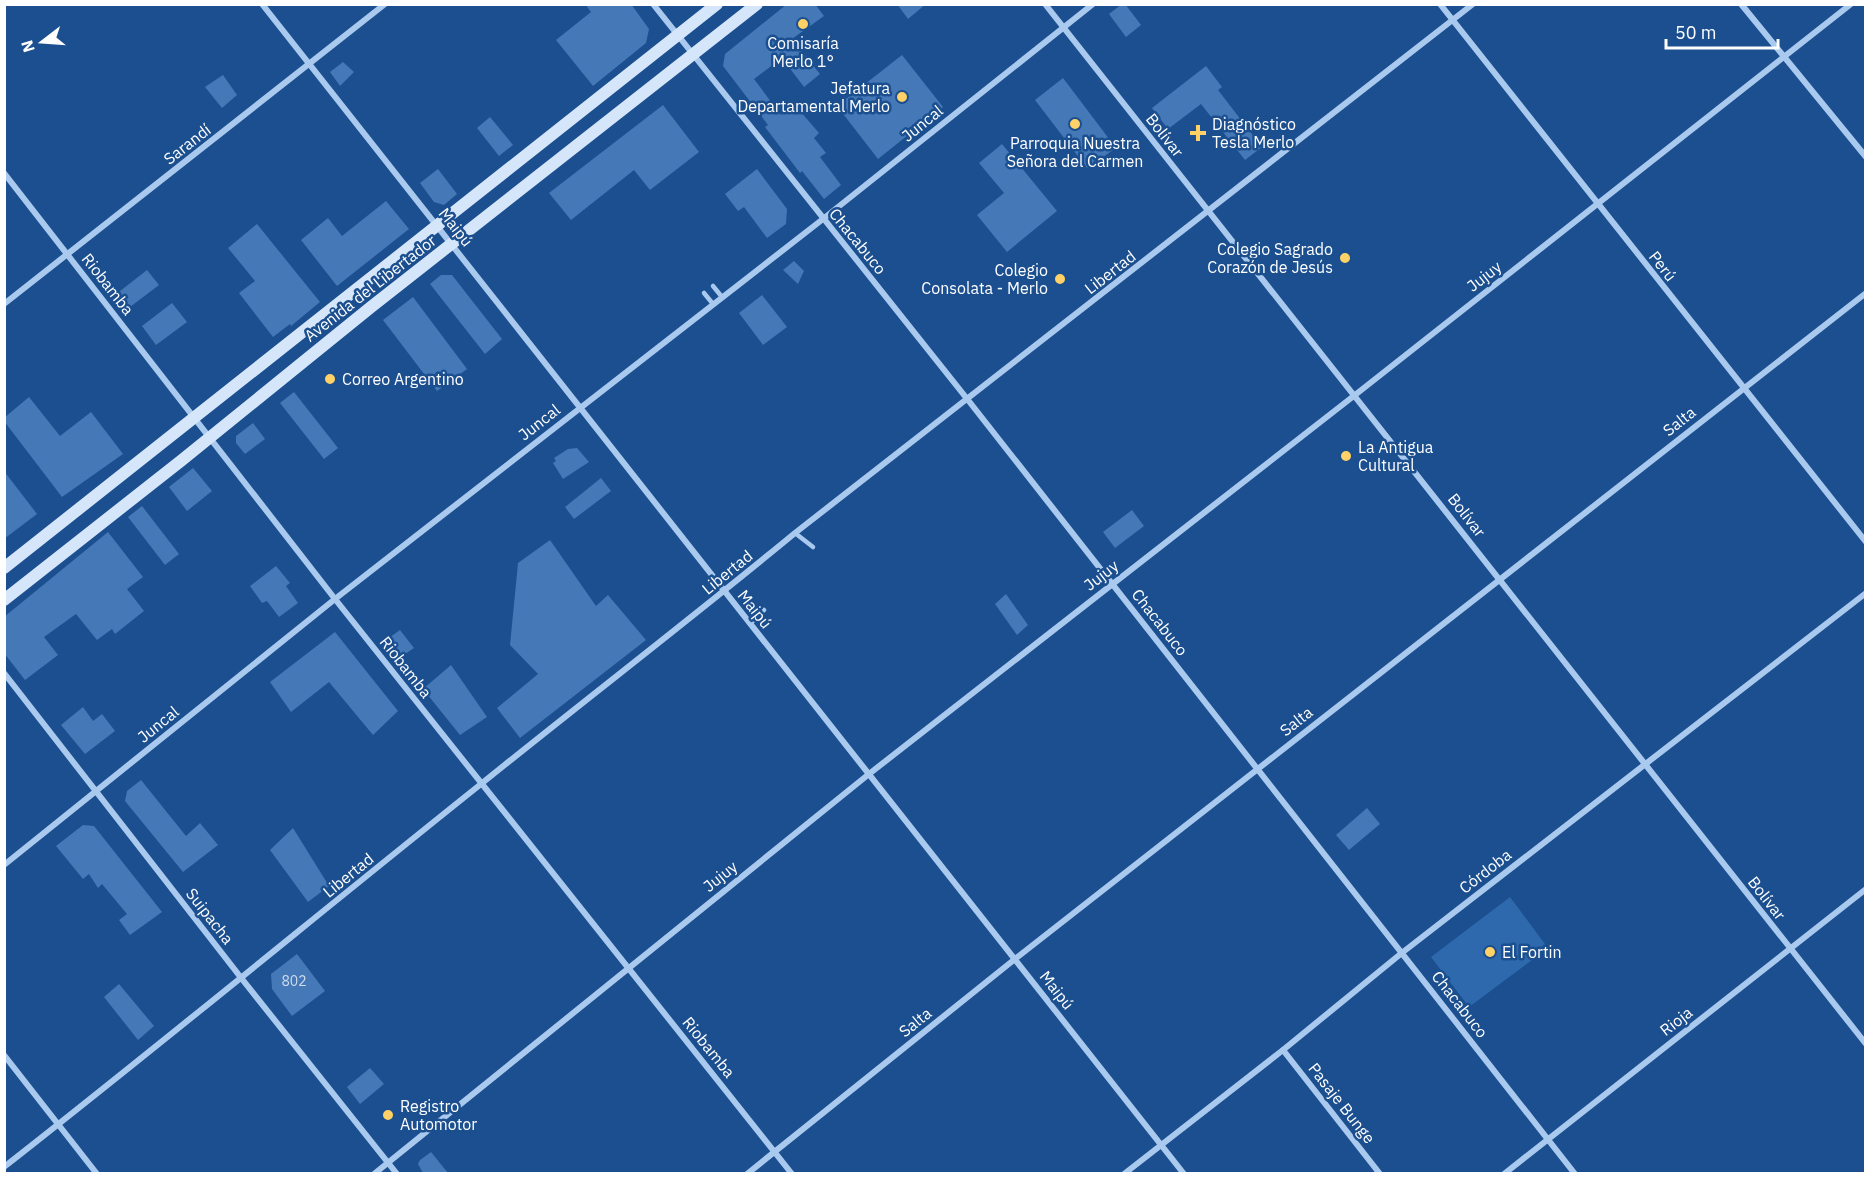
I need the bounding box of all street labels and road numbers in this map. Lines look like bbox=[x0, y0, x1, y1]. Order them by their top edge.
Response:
street label: Juncal bbox=[897, 100, 947, 146]
street label: Bolívar bbox=[1142, 109, 1188, 161]
street label: Sarandí bbox=[159, 119, 215, 169]
street label: Maipú bbox=[435, 204, 477, 250]
street label: Chacabuco bbox=[825, 204, 891, 278]
street label: Avenida del Libertador bbox=[300, 230, 440, 346]
street label: Libertad bbox=[1080, 246, 1140, 298]
street label: Perú bbox=[1645, 247, 1681, 285]
street label: Riobamba bbox=[78, 249, 139, 319]
street label: Jujuy bbox=[1463, 256, 1505, 296]
street label: Juncal bbox=[514, 400, 564, 444]
street label: Salta bbox=[1659, 402, 1700, 440]
street label: Bolívar bbox=[1444, 489, 1490, 541]
street label: Libertad bbox=[698, 546, 756, 598]
street label: Jujuy bbox=[1080, 555, 1122, 595]
street label: Chacabuco bbox=[1128, 585, 1192, 659]
street label: Maipú bbox=[734, 586, 776, 632]
street label: Riobamba bbox=[376, 632, 437, 702]
street label: Juncal bbox=[133, 701, 183, 747]
street label: Salta bbox=[1276, 702, 1317, 740]
street label: Córdoba bbox=[1455, 844, 1515, 898]
street label: Libertad bbox=[319, 849, 377, 901]
street label: Jujuy bbox=[699, 856, 741, 896]
street label: Bolívar bbox=[1744, 872, 1790, 924]
street label: Suipacha bbox=[182, 884, 238, 948]
street label: Maipú bbox=[1036, 967, 1078, 1013]
street label: Chacabuco bbox=[1428, 967, 1492, 1041]
street label: Rioja bbox=[1656, 1002, 1697, 1040]
street label: Salta bbox=[895, 1003, 936, 1041]
street label: Riobamba bbox=[678, 1012, 740, 1082]
street label: Pasaje Bunge bbox=[1304, 1059, 1380, 1147]

